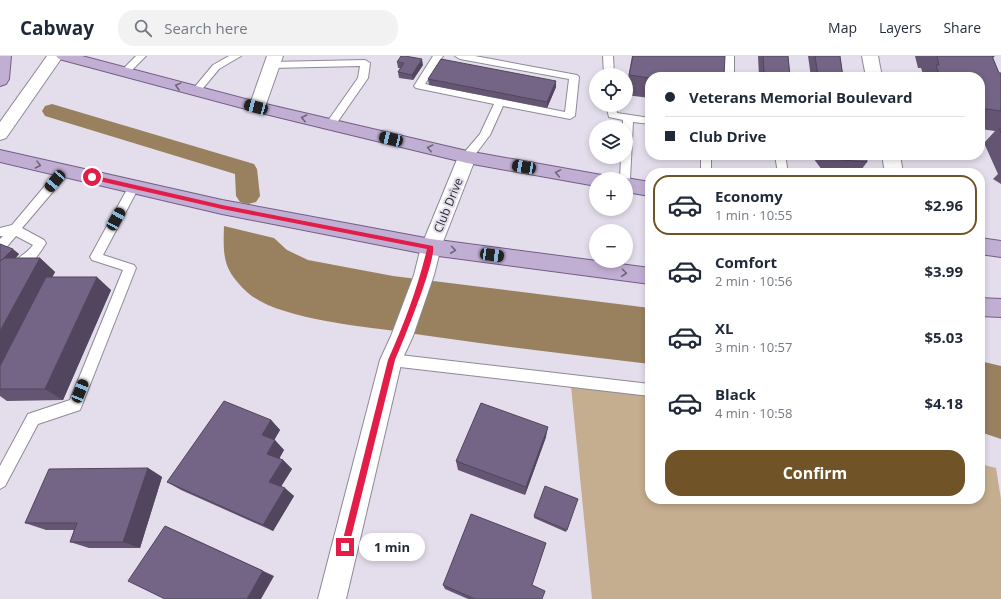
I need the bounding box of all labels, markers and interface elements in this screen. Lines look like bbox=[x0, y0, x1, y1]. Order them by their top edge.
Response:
search box bbox=[118, 10, 398, 46]
text: Cabway bbox=[20, 15, 94, 41]
icon: search bbox=[132, 17, 154, 39]
text: Search here bbox=[164, 18, 248, 38]
text: Map bbox=[828, 18, 857, 37]
text: Layers bbox=[879, 18, 921, 37]
text: Share bbox=[943, 18, 981, 37]
map controls bbox=[589, 68, 633, 268]
button: locate bbox=[589, 68, 633, 112]
one-way arrow bbox=[174, 82, 181, 91]
text: Veterans Memorial Boulevard bbox=[689, 87, 913, 107]
car bbox=[243, 98, 269, 116]
one-way arrow bbox=[300, 115, 307, 123]
button: layers bbox=[589, 120, 633, 164]
text: Club Drive bbox=[689, 126, 766, 146]
car bbox=[378, 130, 404, 148]
one-way arrow bbox=[427, 145, 433, 153]
car bbox=[511, 159, 537, 175]
one-way arrow bbox=[35, 160, 41, 168]
car bbox=[43, 168, 67, 194]
route start bbox=[83, 168, 101, 186]
one-way arrow bbox=[554, 169, 561, 178]
button: + bbox=[589, 172, 633, 216]
street label: Club Drive bbox=[429, 175, 467, 235]
text: Economy bbox=[715, 186, 783, 206]
icon: car bbox=[667, 187, 703, 223]
text: $2.96 bbox=[924, 195, 963, 215]
car bbox=[105, 206, 127, 232]
text: 1 min · 10:55 bbox=[715, 206, 792, 224]
button: − bbox=[589, 224, 633, 268]
one-way arrow bbox=[450, 245, 456, 254]
car bbox=[479, 247, 505, 263]
text: Comfort bbox=[715, 252, 777, 272]
icon: car bbox=[667, 253, 703, 289]
text: $3.99 bbox=[924, 261, 963, 281]
one-way arrow bbox=[620, 268, 627, 277]
text: 2 min · 10:56 bbox=[715, 272, 792, 290]
text: XL bbox=[715, 318, 733, 338]
icon: car bbox=[667, 319, 703, 355]
text: $5.03 bbox=[924, 327, 963, 347]
text: 3 min · 10:57 bbox=[715, 338, 792, 356]
car bbox=[70, 378, 90, 404]
text: Black bbox=[715, 384, 756, 404]
icon: car bbox=[667, 385, 703, 421]
text: $4.18 bbox=[924, 393, 963, 413]
text: 4 min · 10:58 bbox=[715, 404, 792, 422]
button: Confirm bbox=[665, 450, 965, 496]
callout: 1 min bbox=[359, 533, 425, 561]
route end bbox=[336, 538, 354, 556]
text: 1 min bbox=[374, 538, 410, 556]

